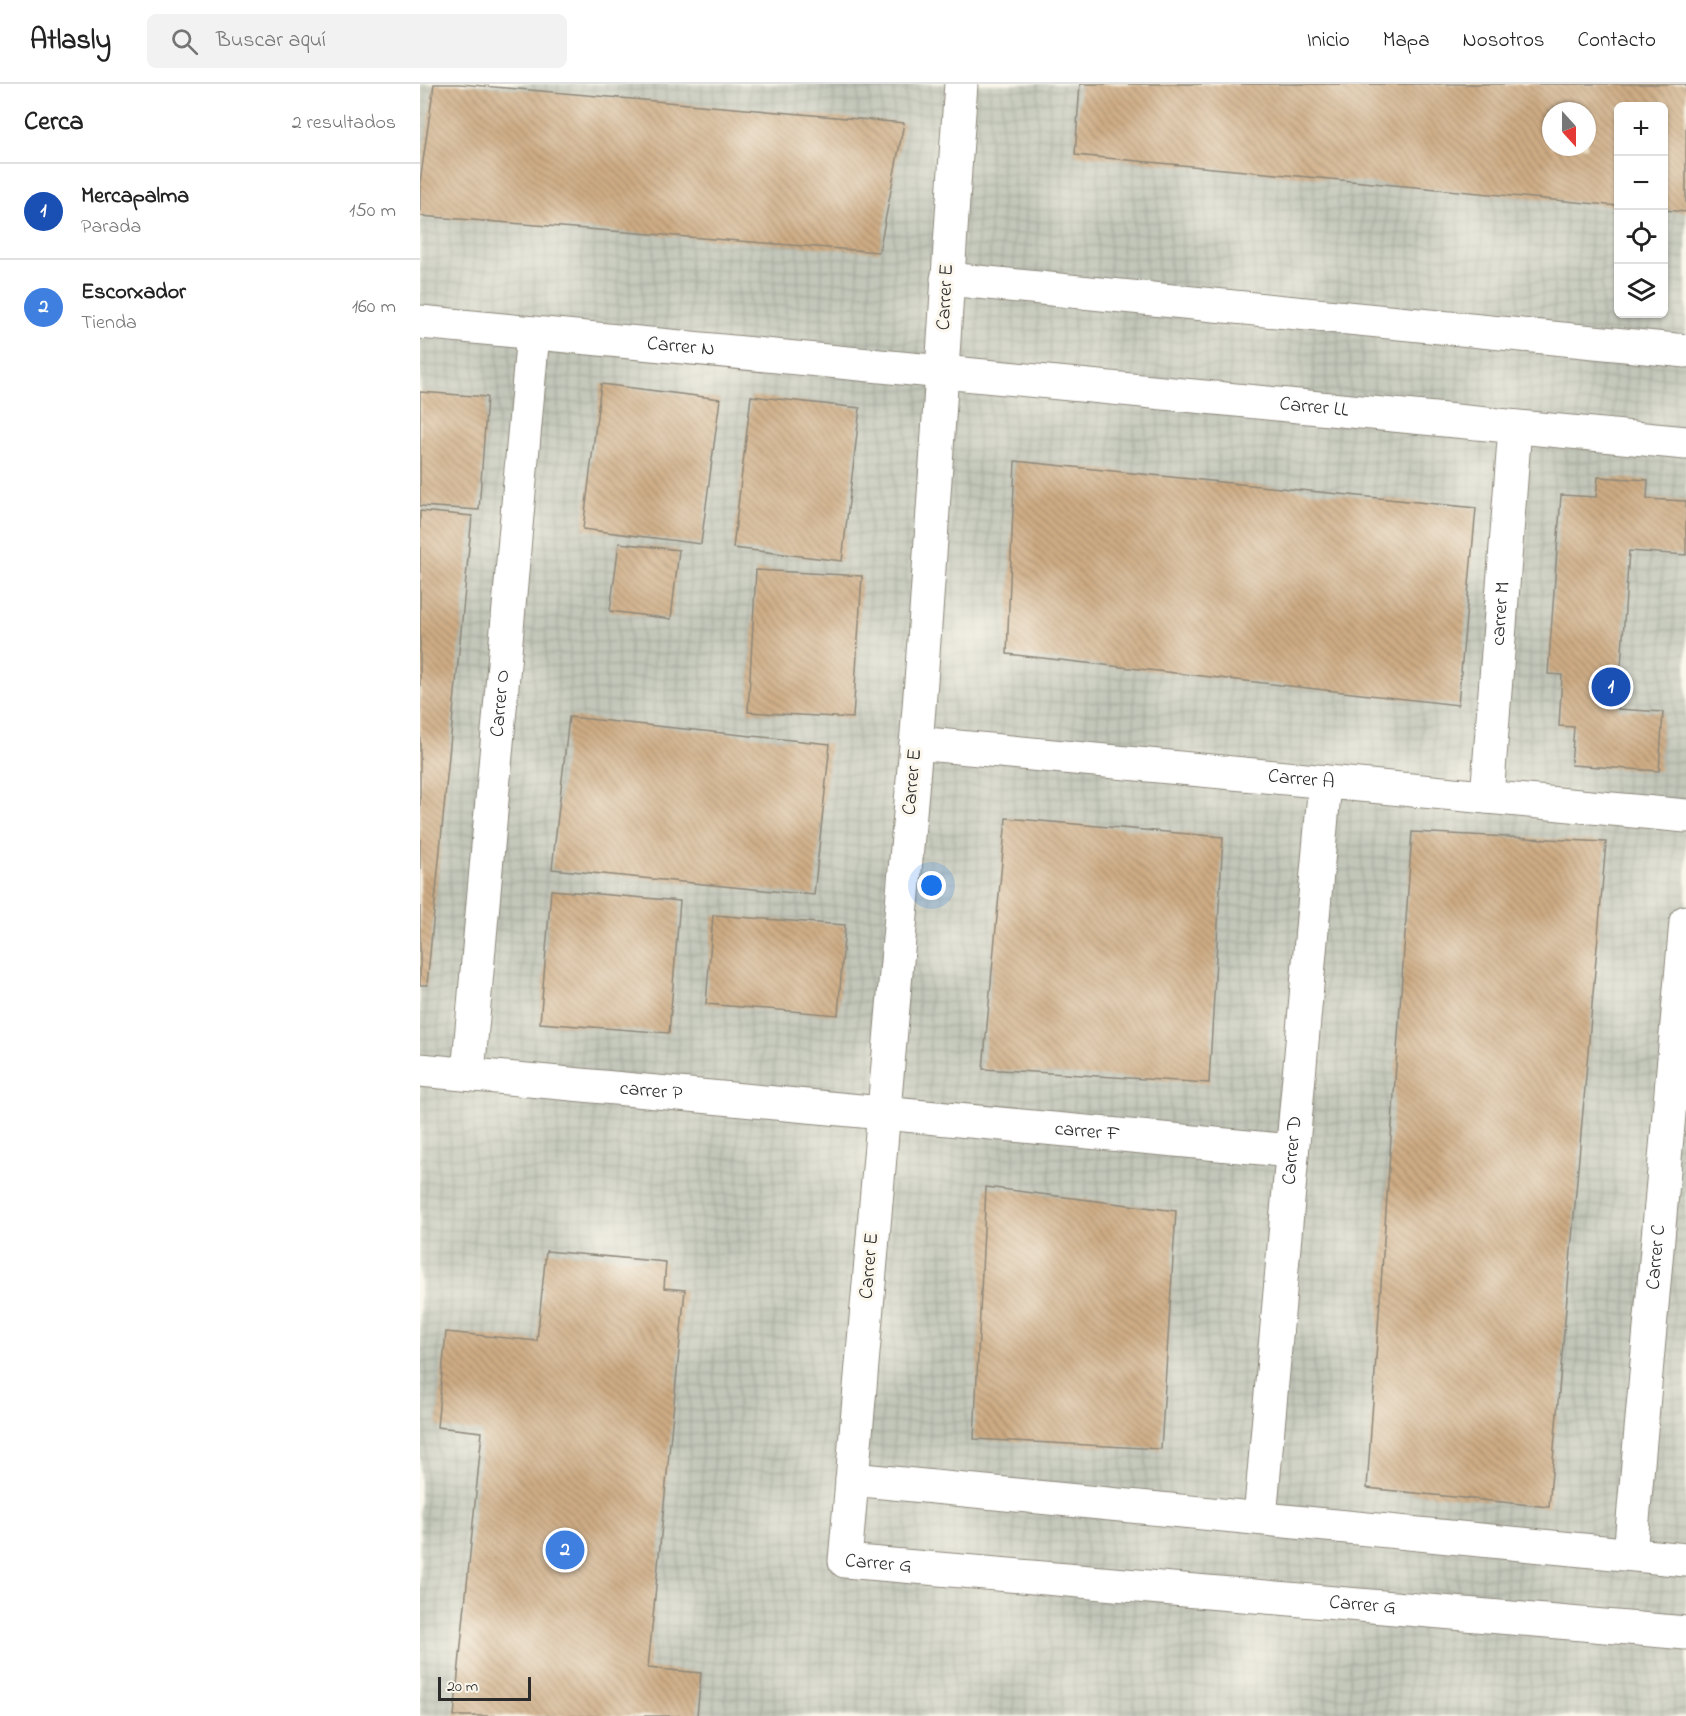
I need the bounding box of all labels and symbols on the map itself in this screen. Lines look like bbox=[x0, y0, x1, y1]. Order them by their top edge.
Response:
north arrow bbox=[1542, 102, 1596, 156]
street label: Carrer E bbox=[930, 263, 962, 331]
street label: Carrer N bbox=[646, 329, 716, 365]
street label: Carrer LL bbox=[1278, 390, 1350, 425]
street label: carrer M bbox=[1484, 580, 1518, 647]
pin: 1 bbox=[1592, 664, 1630, 710]
street label: Carrer O bbox=[483, 669, 518, 738]
street label: Carrer E bbox=[896, 748, 930, 816]
street label: Carrer A bbox=[1267, 762, 1336, 797]
your location bbox=[917, 871, 946, 900]
street label: carrer P bbox=[618, 1074, 684, 1109]
street label: carrer F bbox=[1053, 1115, 1121, 1149]
street label: Carrer D bbox=[1275, 1115, 1310, 1186]
street label: Carrer C bbox=[1639, 1223, 1674, 1291]
street label: Carrer E bbox=[853, 1232, 887, 1300]
pin: 2 bbox=[546, 1528, 584, 1572]
street label: Carrer G bbox=[844, 1547, 913, 1581]
street label: Carrer G bbox=[1328, 1588, 1397, 1623]
scale bar bbox=[438, 1674, 531, 1702]

